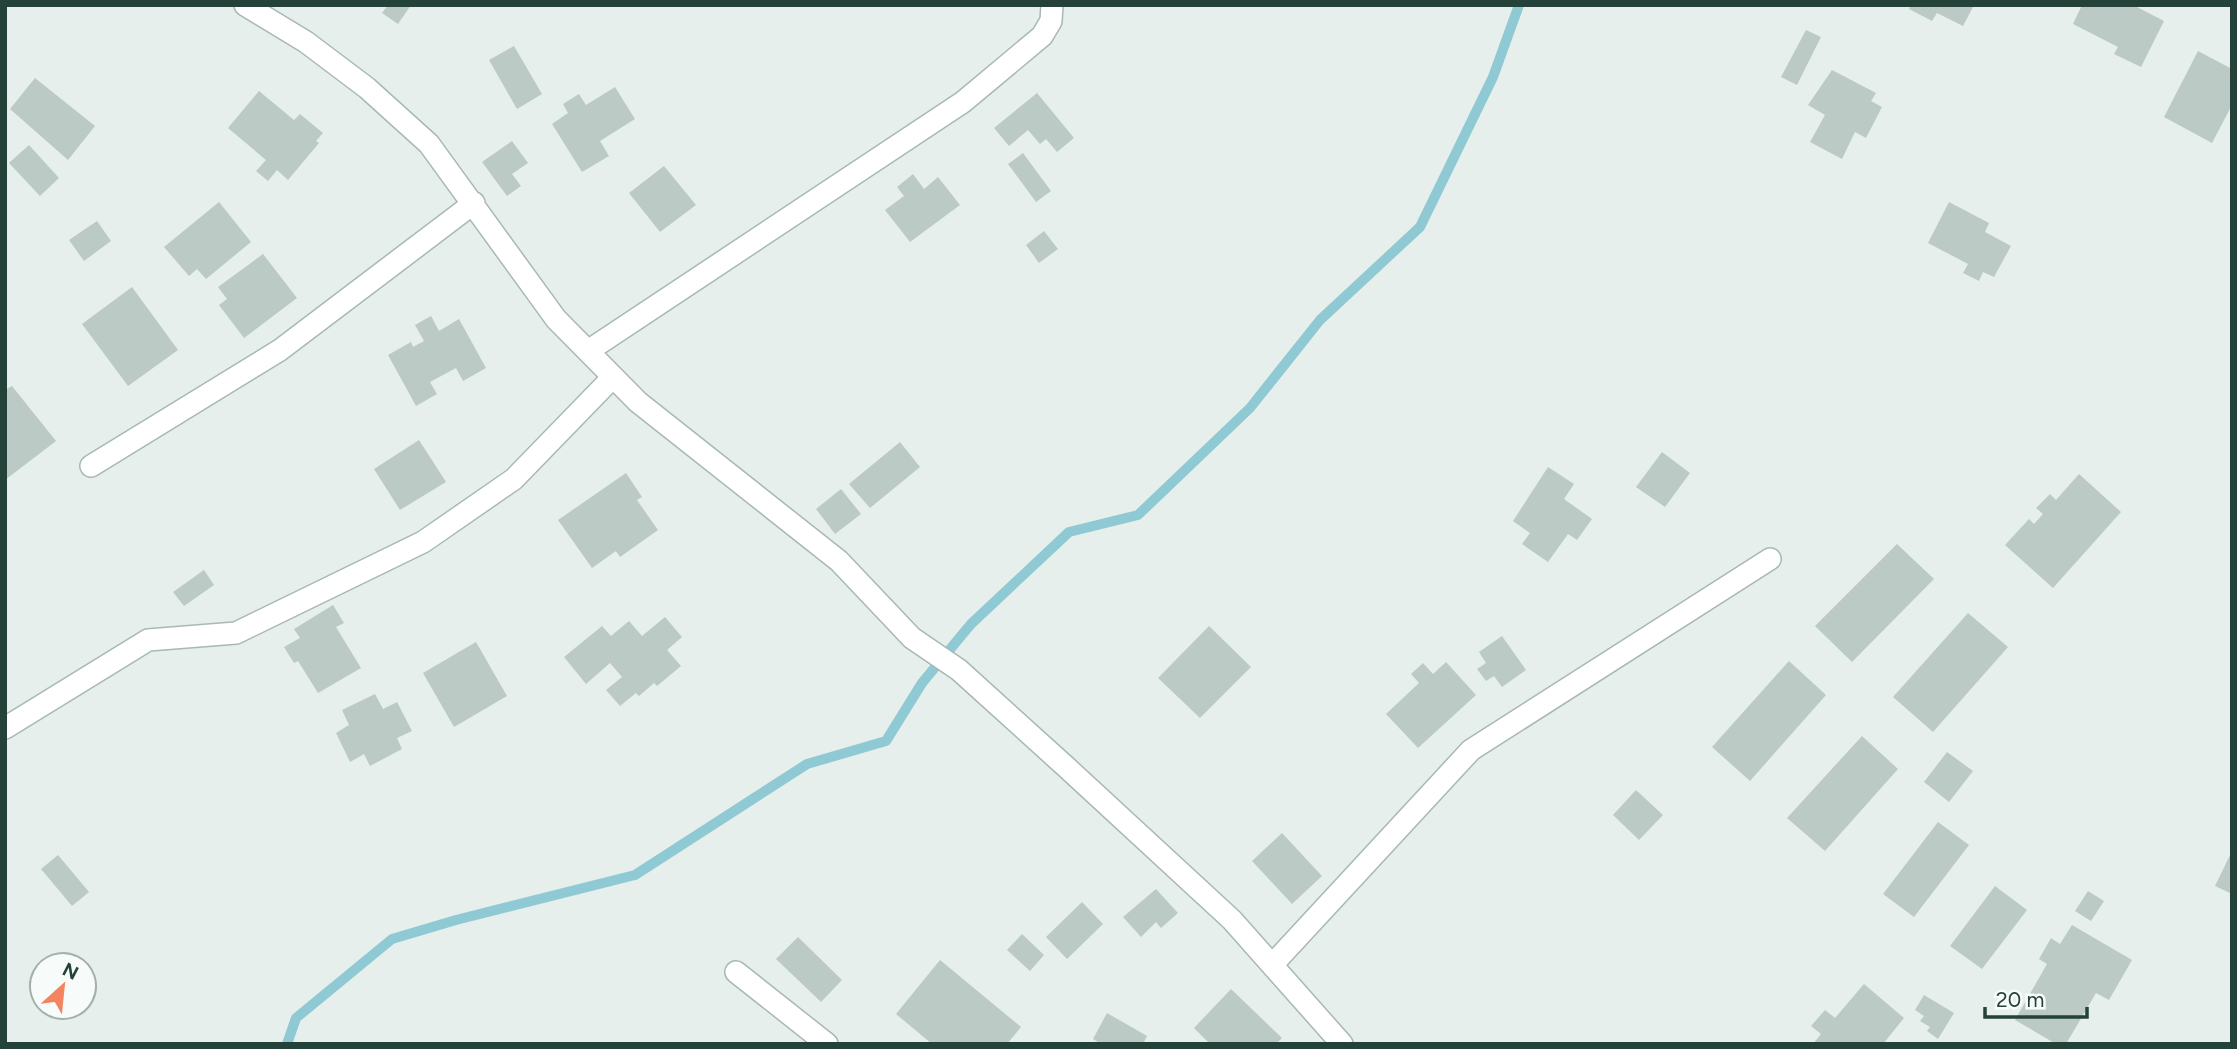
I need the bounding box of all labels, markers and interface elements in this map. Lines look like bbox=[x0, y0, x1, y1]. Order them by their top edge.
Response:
north arrow bbox=[28, 951, 98, 1021]
text: N bbox=[59, 958, 82, 985]
scale bar bbox=[1985, 976, 2086, 1020]
text: 20 m bbox=[1996, 987, 2044, 1012]

